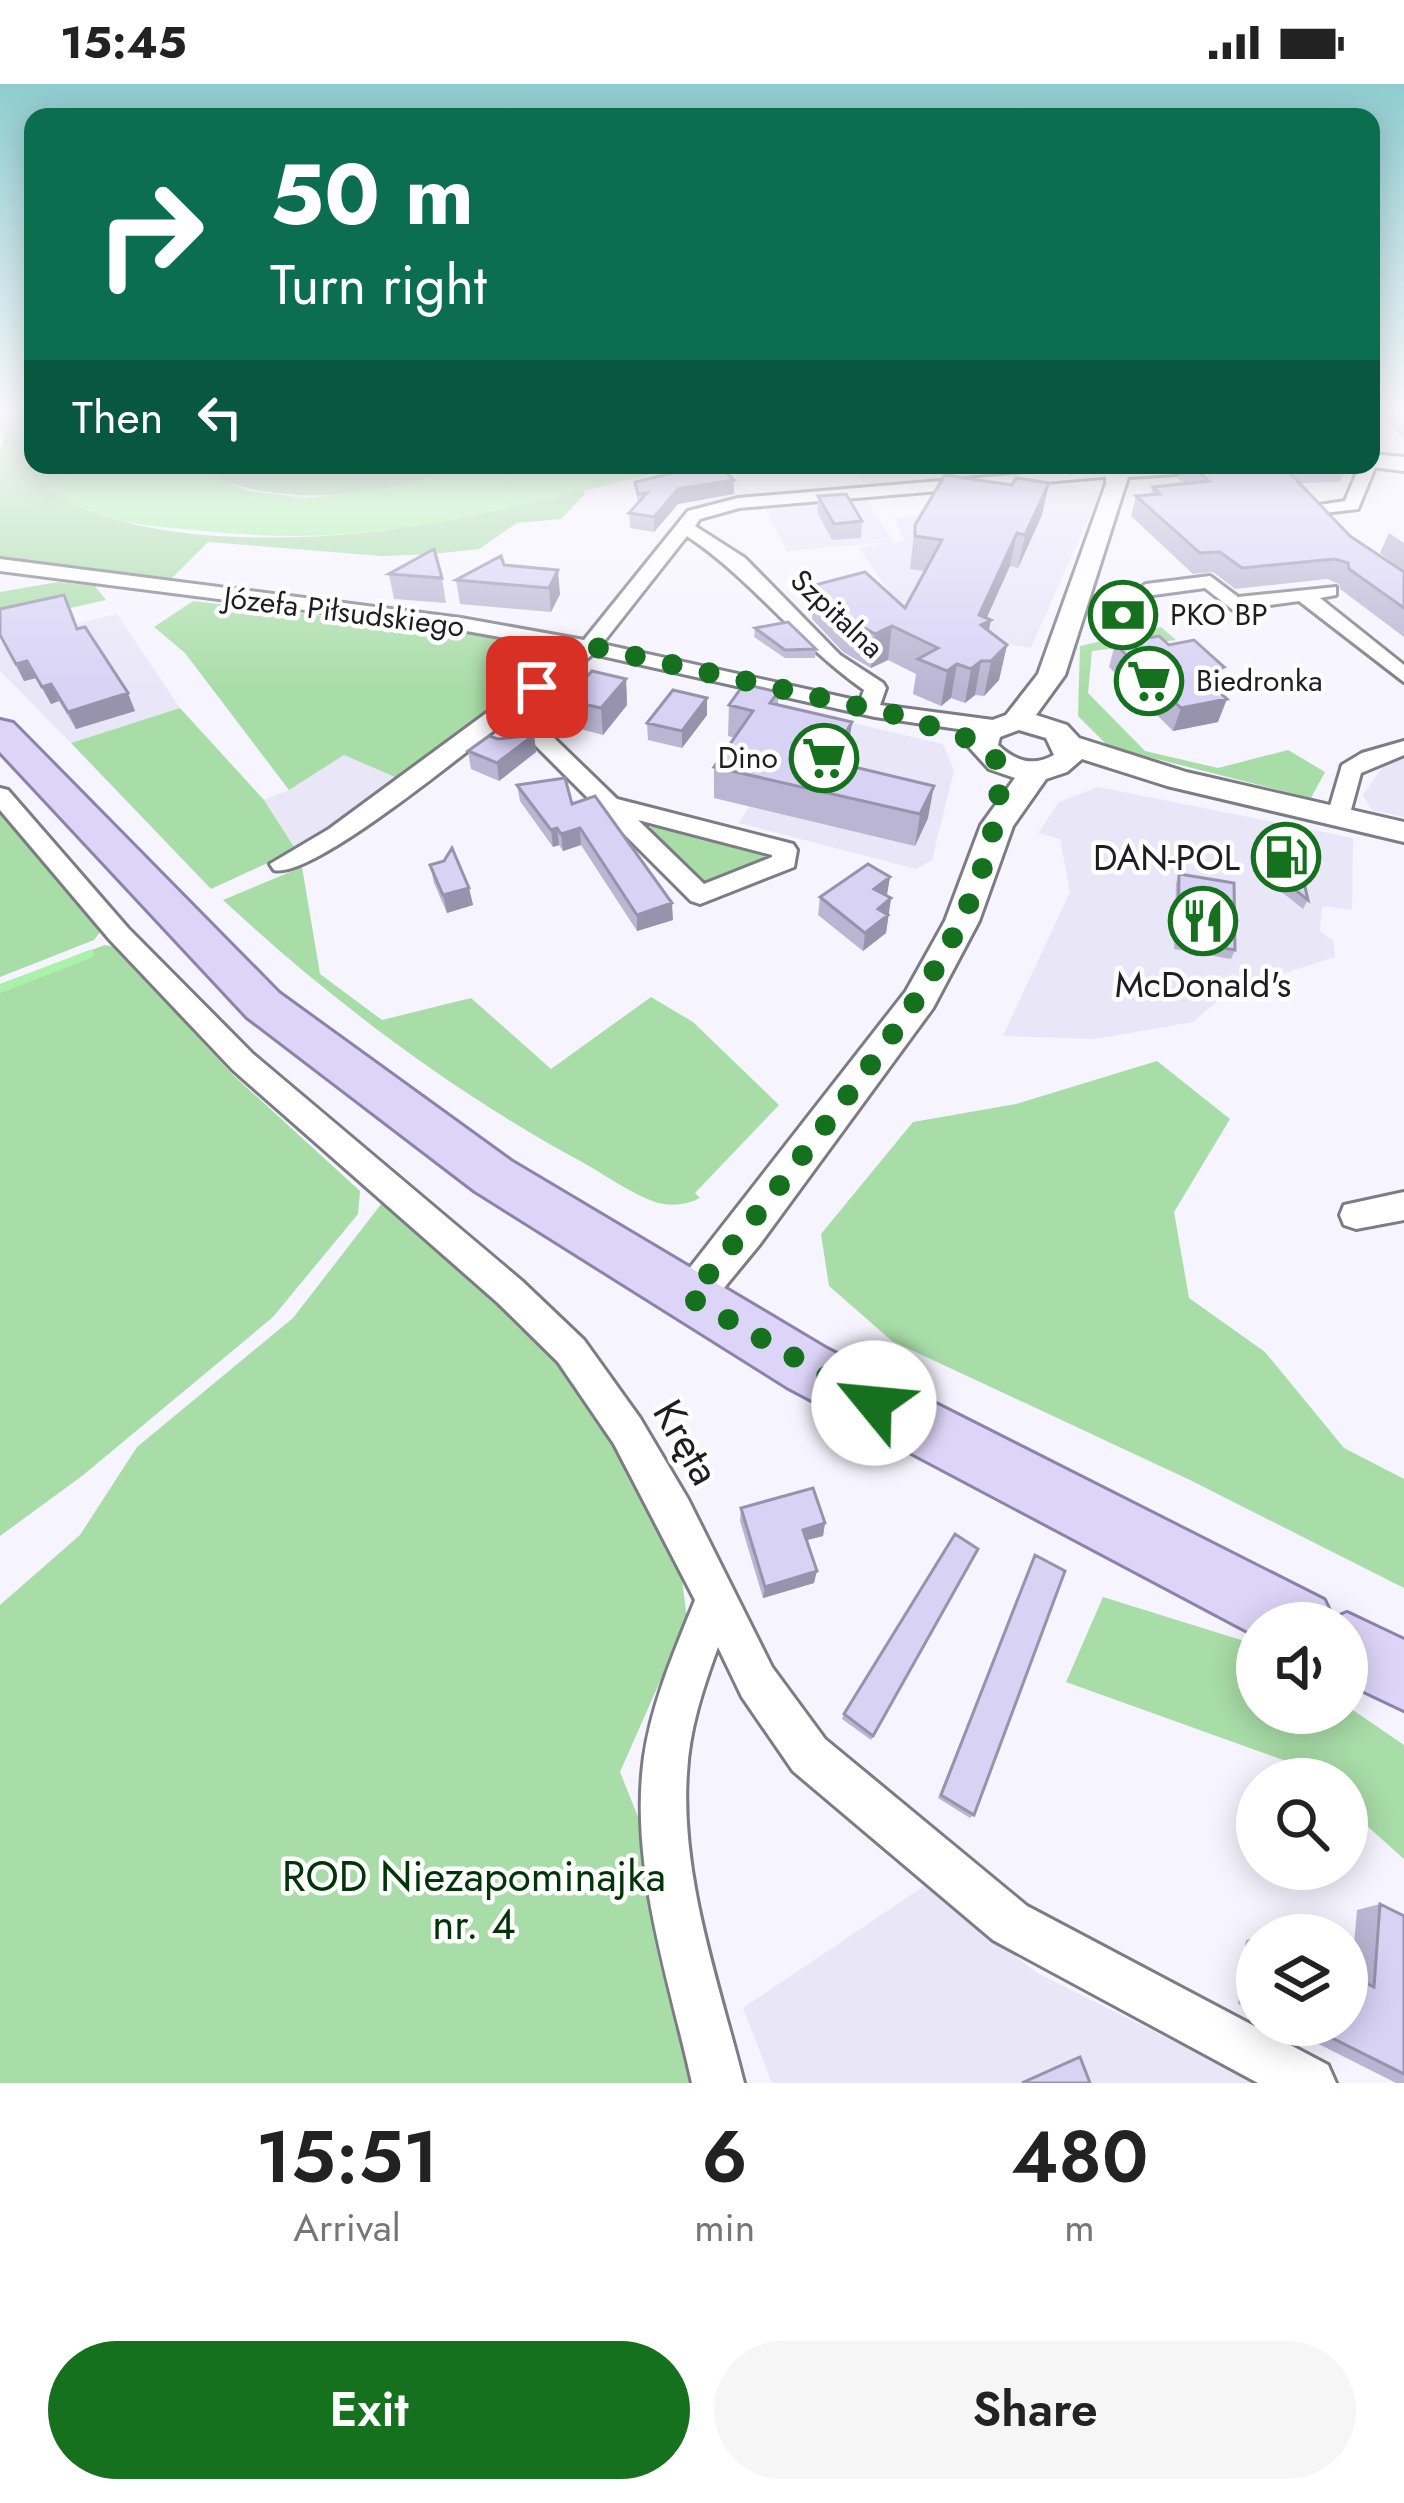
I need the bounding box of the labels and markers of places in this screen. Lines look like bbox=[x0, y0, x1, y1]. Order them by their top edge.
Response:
bank icon: PKO BP bbox=[1088, 580, 1158, 650]
place label: PKO BP bbox=[1170, 593, 1268, 636]
pin bbox=[486, 636, 588, 738]
supermarket icon: Biedronka bbox=[1114, 646, 1184, 716]
place label: Biedronka bbox=[1196, 659, 1323, 702]
supermarket icon: Dino bbox=[789, 723, 859, 793]
place label: Dino bbox=[718, 736, 778, 779]
fuel station icon: DAN-POL bbox=[1251, 822, 1321, 892]
place label: DAN-POL bbox=[1093, 831, 1240, 883]
restaurant icon: McDonald's bbox=[1168, 886, 1238, 956]
place label: McDonald's bbox=[1115, 958, 1291, 1010]

